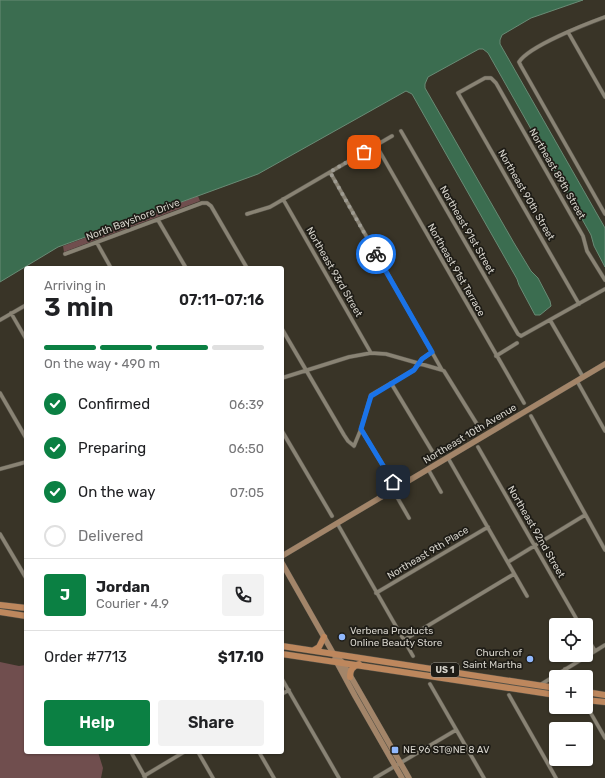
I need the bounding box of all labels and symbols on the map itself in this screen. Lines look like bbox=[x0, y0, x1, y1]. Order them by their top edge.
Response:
street label: Northeast 89th Street bbox=[526, 127, 588, 222]
pin bbox=[347, 135, 381, 169]
street label: Northeast 90th Street bbox=[495, 148, 557, 243]
street label: Northeast 91st Street bbox=[437, 184, 497, 276]
street label: North Bayshore Drive bbox=[85, 196, 182, 243]
street label: Northeast 91st Terrace bbox=[425, 221, 488, 319]
street label: Northeast 93rd Street bbox=[303, 225, 365, 319]
courier bbox=[356, 234, 396, 274]
street label: Northeast 10th Avenue bbox=[421, 401, 519, 467]
pin bbox=[376, 465, 410, 499]
street label: Northeast 92nd Street bbox=[505, 484, 567, 580]
street label: Northeast 9th Place bbox=[385, 524, 471, 582]
place label: Verbena Products Online Beauty Store bbox=[350, 625, 443, 649]
marker: Verbena Products Online Beauty Store bbox=[337, 632, 347, 642]
place label: Church of Saint Martha bbox=[463, 647, 522, 671]
marker: Church of Saint Martha bbox=[525, 654, 535, 664]
road number: US 1 bbox=[431, 663, 459, 677]
place label: NE 96 ST@NE 8 AV bbox=[403, 744, 490, 756]
marker: NE 96 ST@NE 8 AV bbox=[390, 745, 400, 755]

